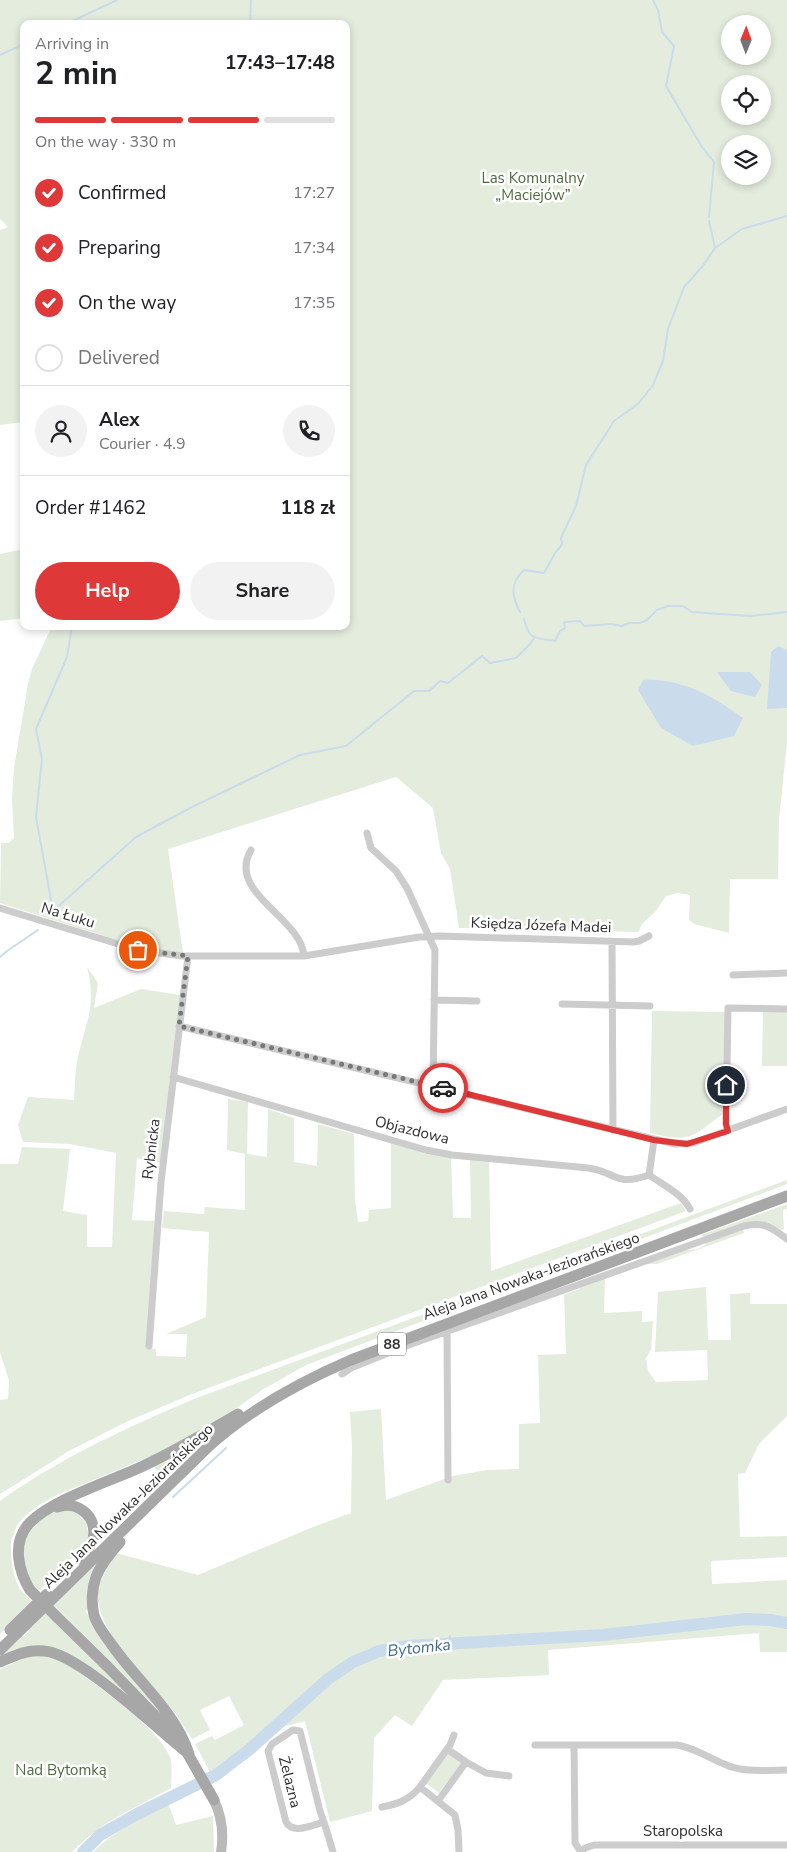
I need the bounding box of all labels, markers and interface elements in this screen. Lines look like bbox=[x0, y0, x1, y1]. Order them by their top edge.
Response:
north arrow bbox=[721, 15, 771, 65]
map controls bbox=[721, 15, 771, 185]
text: Arriving in bbox=[35, 33, 109, 55]
text: 17:43–17:48 bbox=[225, 50, 335, 76]
text: 2 min bbox=[35, 52, 118, 95]
button: locate bbox=[721, 75, 771, 125]
text: On the way · 330 m bbox=[35, 131, 176, 153]
button: layers bbox=[721, 135, 771, 185]
park label: Las Komunalny „Maciejów” bbox=[481, 168, 585, 205]
icon: check bbox=[35, 179, 63, 207]
text: Confirmed bbox=[78, 180, 166, 206]
text: 17:27 bbox=[293, 182, 335, 204]
icon: check bbox=[35, 234, 63, 262]
text: Preparing bbox=[78, 235, 161, 261]
text: 17:34 bbox=[293, 237, 335, 259]
icon: check bbox=[35, 289, 63, 317]
text: On the way bbox=[78, 290, 176, 316]
text: 17:35 bbox=[293, 292, 335, 314]
text: Delivered bbox=[78, 345, 160, 371]
button: person bbox=[35, 405, 87, 457]
button: phone bbox=[283, 405, 335, 457]
text: Alex bbox=[99, 407, 140, 433]
text: Courier · 4.9 bbox=[99, 433, 185, 455]
text: Order #1462 bbox=[35, 495, 146, 521]
text: 118 zł bbox=[281, 495, 335, 521]
button: Help bbox=[35, 562, 180, 620]
button: Share bbox=[190, 562, 335, 620]
street label: Na Łuku bbox=[39, 897, 97, 933]
street label: Księdza Józefa Madei bbox=[470, 913, 612, 937]
pin bbox=[117, 929, 159, 971]
icon: bag bbox=[124, 936, 152, 964]
courier bbox=[418, 1063, 468, 1113]
pin bbox=[705, 1064, 747, 1106]
icon: home bbox=[712, 1071, 740, 1099]
icon: car bbox=[429, 1074, 457, 1102]
street label: Objazdowa bbox=[373, 1111, 451, 1149]
street label: Rybnicka bbox=[137, 1118, 165, 1180]
street label: Aleja Jana Nowaka-Jeziorańskiego bbox=[420, 1227, 642, 1325]
road number: 88 bbox=[378, 1332, 406, 1356]
street label: Aleja Jana Nowaka-Jeziorańskiego bbox=[39, 1419, 217, 1593]
water label: Bytomka bbox=[386, 1634, 452, 1662]
street label: Żelazna bbox=[274, 1754, 306, 1810]
park label: Nad Bytomką bbox=[15, 1760, 107, 1780]
street label: Staropolska bbox=[643, 1821, 723, 1841]

